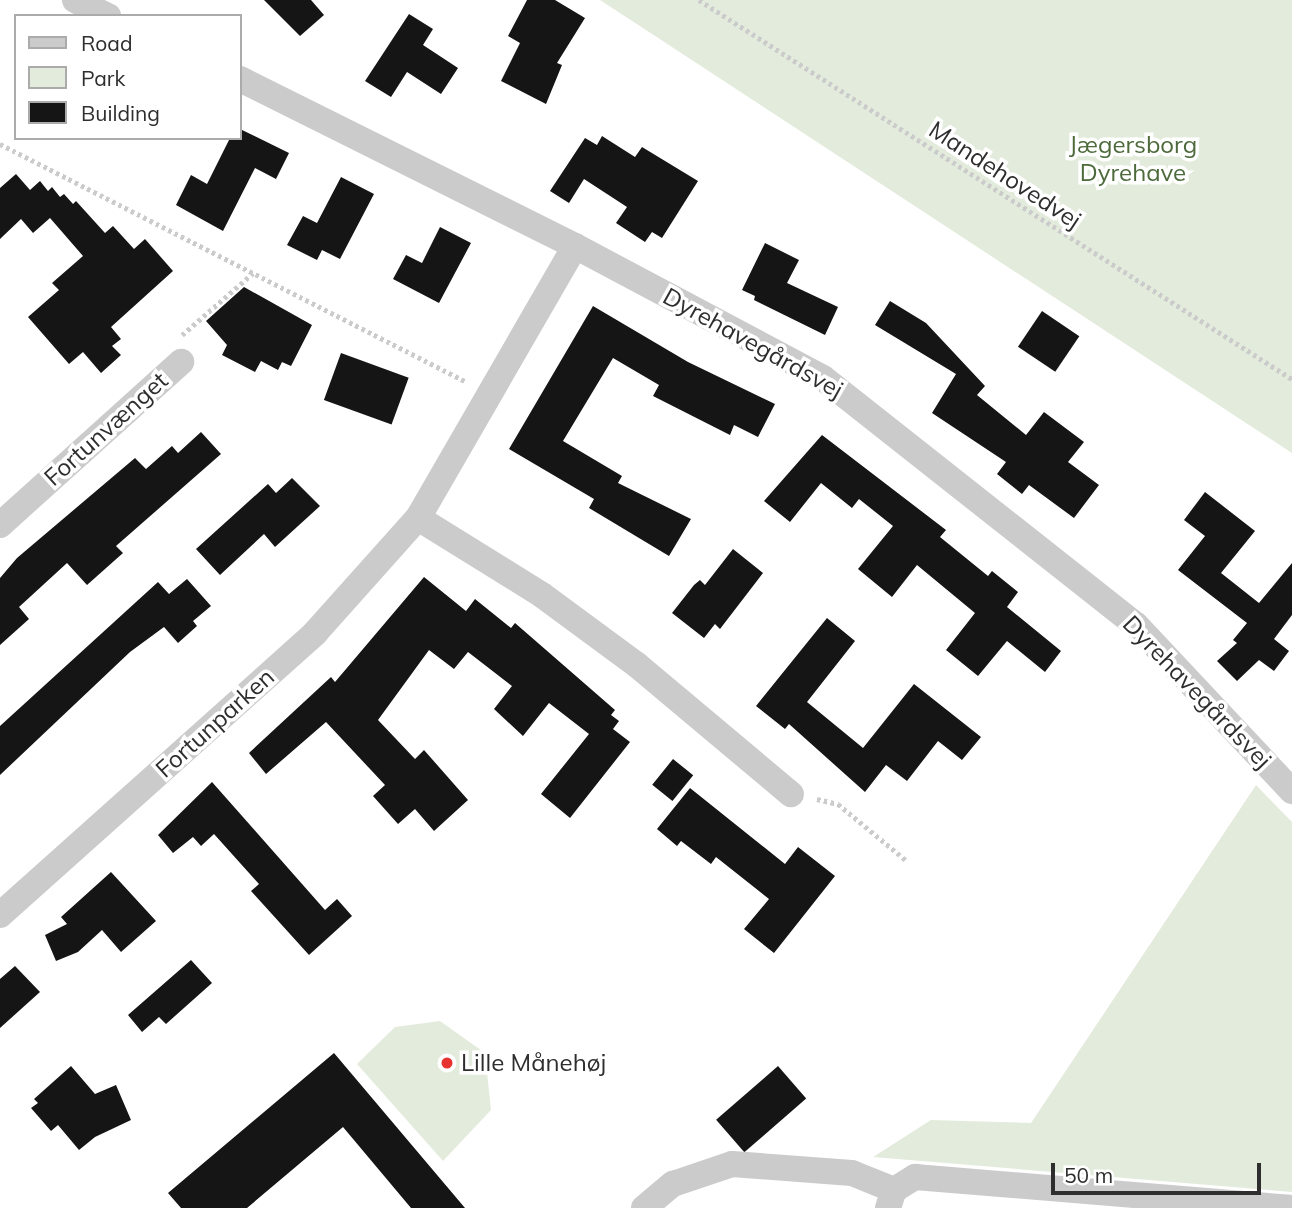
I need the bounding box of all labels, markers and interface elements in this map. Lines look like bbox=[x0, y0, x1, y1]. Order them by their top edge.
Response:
legend bbox=[14, 14, 242, 140]
text: Road bbox=[81, 30, 132, 56]
text: Park bbox=[81, 65, 125, 91]
text: Building bbox=[81, 100, 160, 126]
street label: Mandehovedvej bbox=[924, 115, 1086, 235]
park label: Jægersborg Dyrehave bbox=[1069, 131, 1197, 187]
street label: Dyrehavegårdsvej bbox=[658, 282, 848, 404]
street label: Fortunvænget bbox=[38, 366, 174, 492]
street label: Dyrehavegårdsvej bbox=[1117, 610, 1277, 774]
street label: Fortunparken bbox=[150, 662, 280, 784]
place label: Lille Månehøj bbox=[461, 1049, 606, 1077]
marker: Lille Månehøj bbox=[439, 1055, 455, 1071]
scale bar bbox=[1054, 1148, 1264, 1192]
text: 50 m bbox=[1064, 1162, 1113, 1188]

